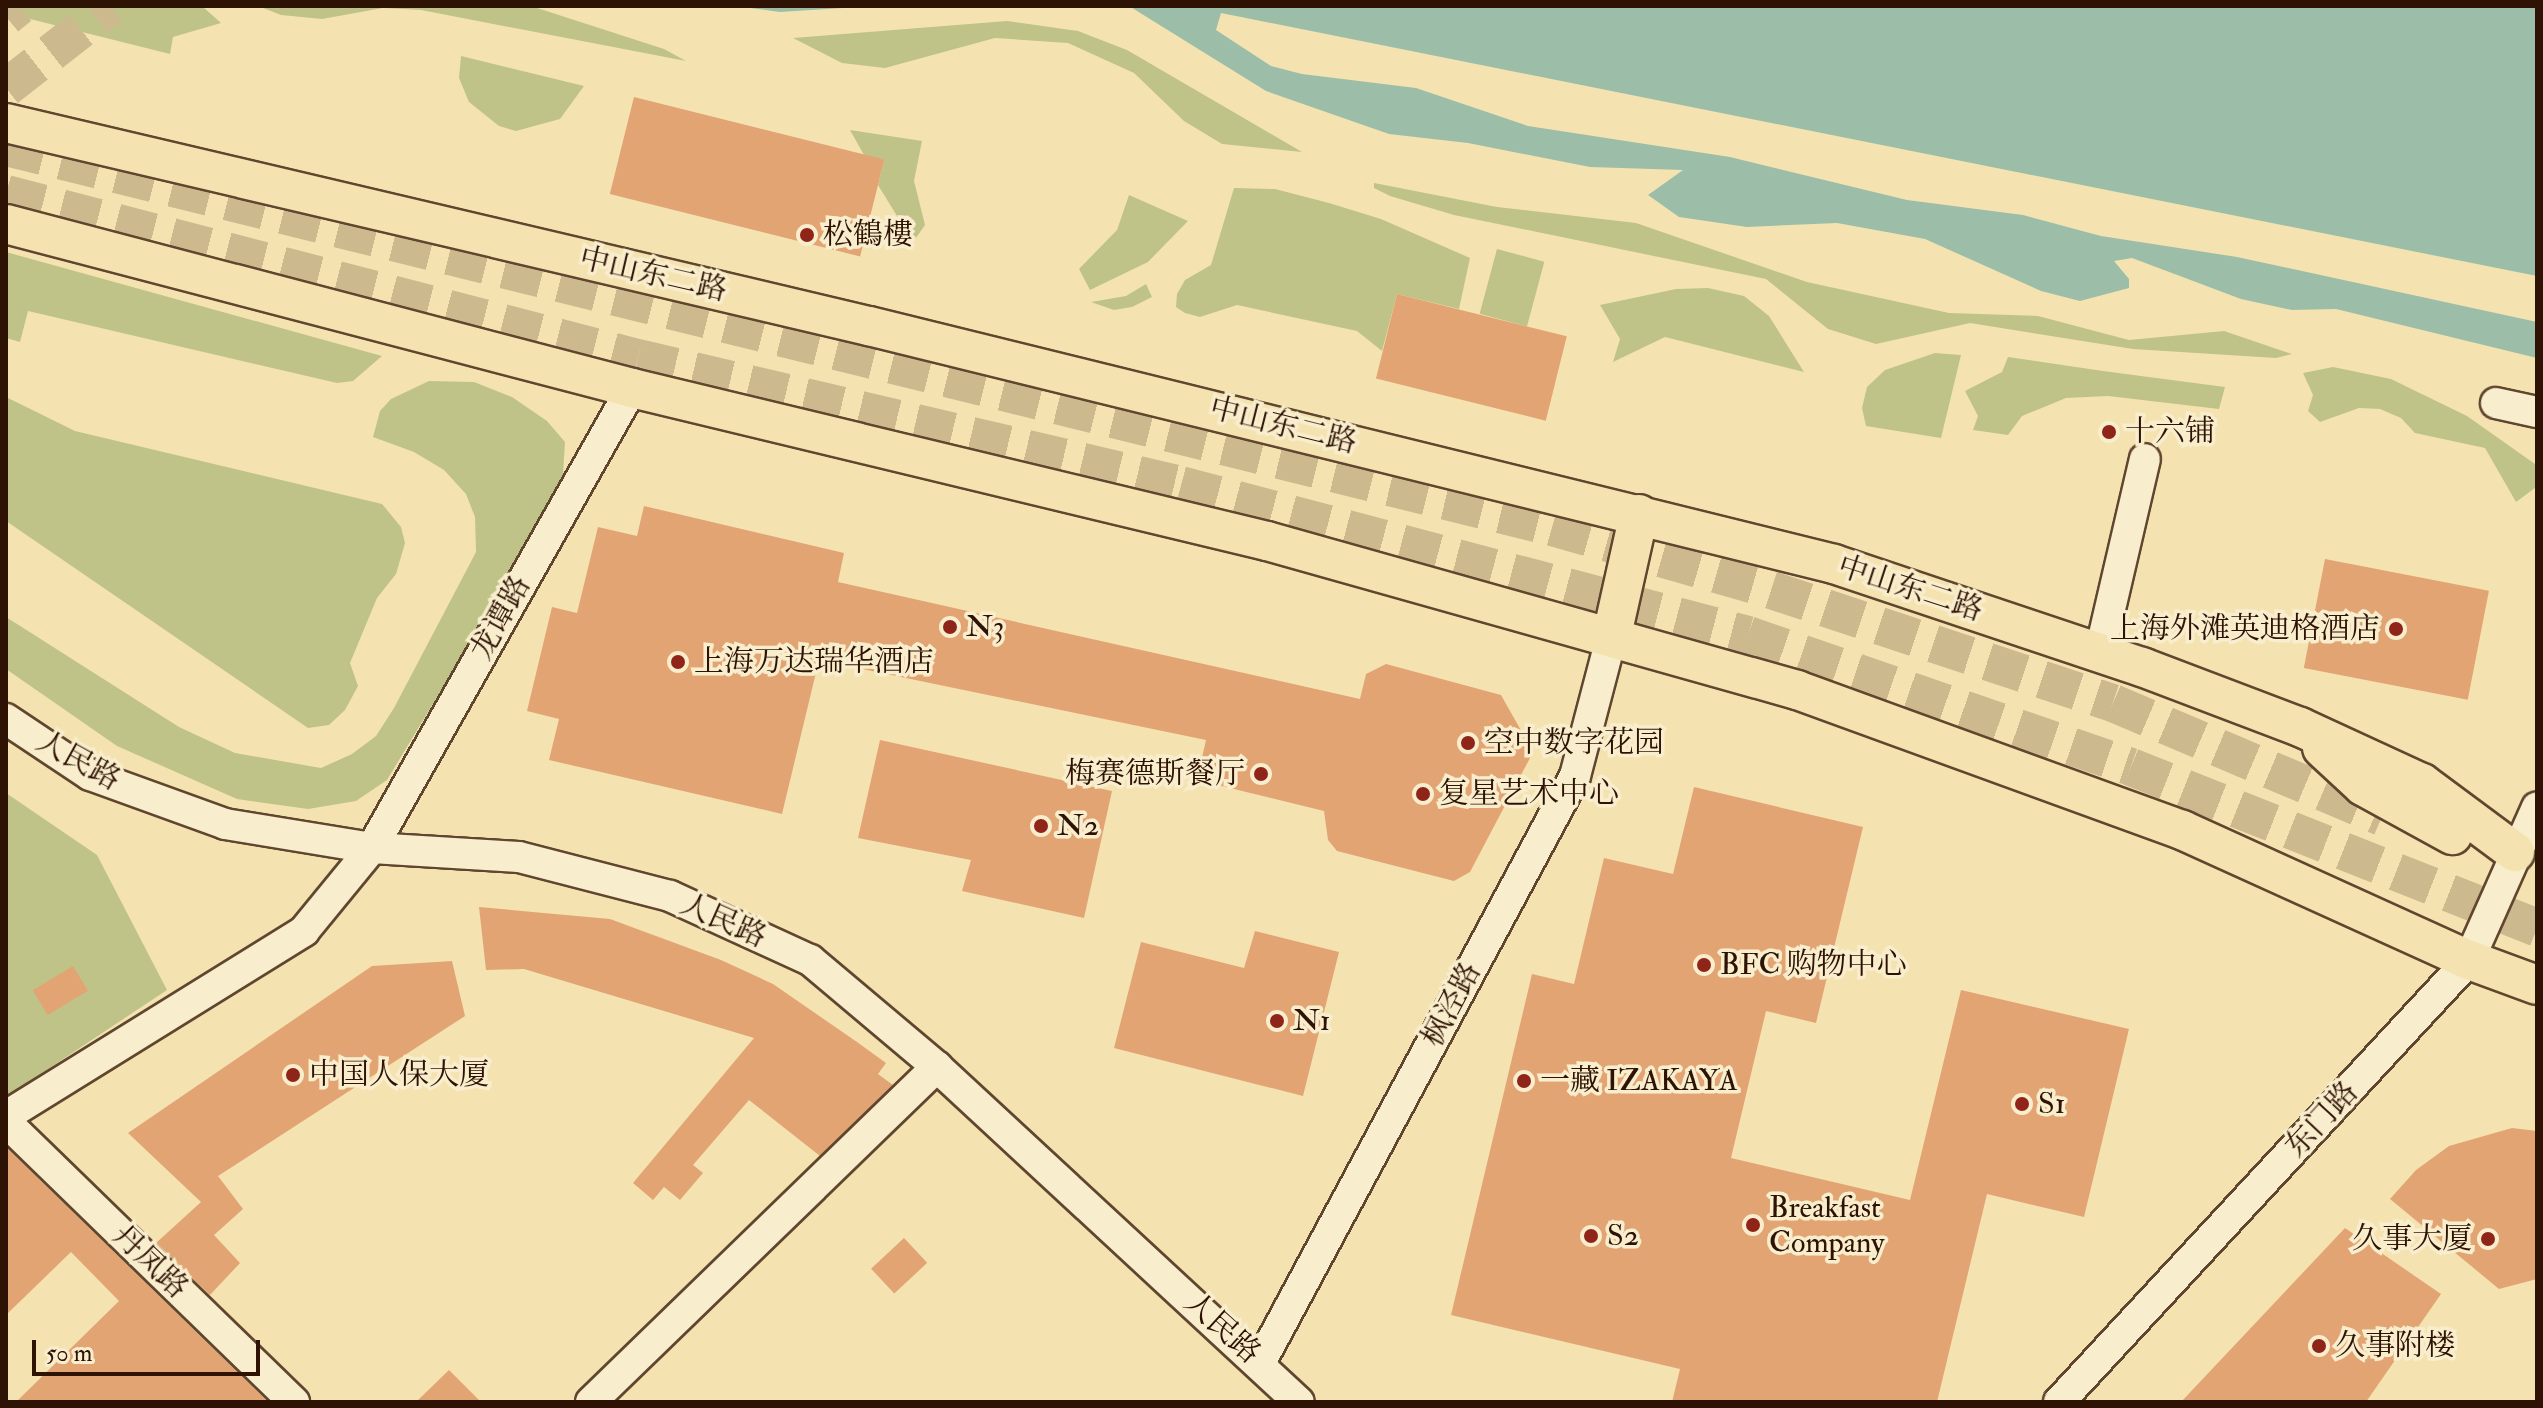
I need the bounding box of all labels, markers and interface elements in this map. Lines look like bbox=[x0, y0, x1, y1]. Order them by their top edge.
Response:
place label: 松鶴樓 bbox=[823, 217, 913, 253]
marker: 松鶴樓 bbox=[798, 226, 816, 244]
street label: 中山东二路 bbox=[576, 241, 730, 309]
street label: 中山东二路 bbox=[1206, 390, 1360, 462]
place label: 十六铺 bbox=[2125, 414, 2215, 450]
marker: 十六铺 bbox=[2100, 423, 2118, 441]
street label: 中山东二路 bbox=[1833, 549, 1987, 629]
street label: 龙谭路 bbox=[463, 570, 539, 666]
place label: N3 bbox=[966, 609, 1004, 645]
place label: 上海外滩英迪格酒店 bbox=[2110, 611, 2380, 647]
marker: N3 bbox=[941, 618, 959, 636]
marker: 上海外滩英迪格酒店 bbox=[2387, 620, 2405, 638]
place label: 上海万达瑞华酒店 bbox=[694, 644, 934, 680]
marker: 上海万达瑞华酒店 bbox=[669, 653, 687, 671]
street label: 人民路 bbox=[30, 723, 126, 799]
place label: 空中数字花园 bbox=[1484, 725, 1664, 761]
marker: 空中数字花园 bbox=[1459, 734, 1477, 752]
place label: 梅赛德斯餐厅 bbox=[1065, 756, 1245, 792]
marker: 梅赛德斯餐厅 bbox=[1252, 765, 1270, 783]
place label: 复星艺术中心 bbox=[1439, 776, 1619, 812]
marker: 复星艺术中心 bbox=[1414, 785, 1432, 803]
place label: N2 bbox=[1057, 808, 1099, 844]
marker: N2 bbox=[1032, 817, 1050, 835]
street label: 人民路 bbox=[675, 886, 771, 956]
place label: BFC 购物中心 bbox=[1720, 947, 1907, 983]
marker: BFC 购物中心 bbox=[1695, 956, 1713, 974]
street label: 枫泾路 bbox=[1415, 957, 1489, 1053]
place label: N1 bbox=[1293, 1003, 1331, 1039]
marker: N1 bbox=[1268, 1012, 1286, 1030]
place label: 中国人保大厦 bbox=[309, 1057, 489, 1093]
place label: 一藏 IZAKAYA bbox=[1540, 1063, 1738, 1099]
marker: 中国人保大厦 bbox=[284, 1066, 302, 1084]
marker: 一藏 IZAKAYA bbox=[1515, 1072, 1533, 1090]
street label: 东门路 bbox=[2278, 1075, 2366, 1165]
place label: S1 bbox=[2038, 1086, 2065, 1122]
marker: S1 bbox=[2013, 1095, 2031, 1113]
place label: Breakfast Company bbox=[1769, 1190, 1884, 1260]
marker: Breakfast Company bbox=[1744, 1216, 1762, 1234]
street label: 丹凤路 bbox=[105, 1218, 195, 1306]
place label: S2 bbox=[1607, 1218, 1639, 1254]
place label: 久事大厦 bbox=[2352, 1221, 2472, 1257]
marker: S2 bbox=[1582, 1227, 1600, 1245]
marker: 久事大厦 bbox=[2479, 1230, 2497, 1248]
street label: 人民路 bbox=[1177, 1285, 1267, 1371]
scale bar bbox=[36, 1324, 264, 1374]
place label: 久事附楼 bbox=[2335, 1328, 2455, 1364]
marker: 久事附楼 bbox=[2310, 1337, 2328, 1355]
text: 50 m bbox=[46, 1338, 92, 1369]

